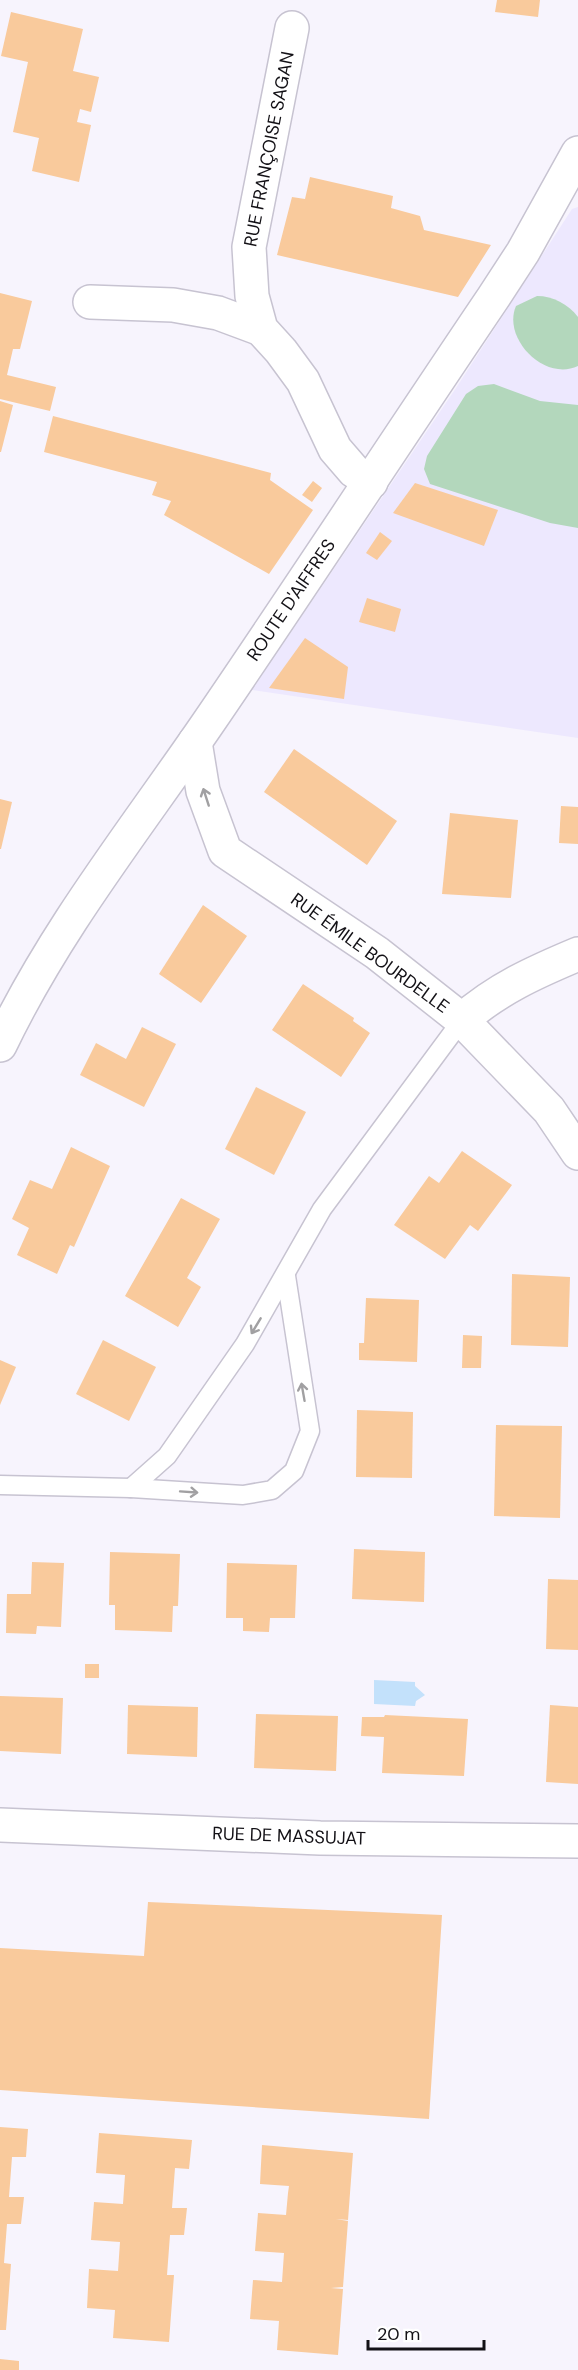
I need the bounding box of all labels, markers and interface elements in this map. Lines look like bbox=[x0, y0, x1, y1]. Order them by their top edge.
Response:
street label: RUE FRANÇOISE SAGAN bbox=[238, 49, 300, 249]
street label: ROUTE D'AIFFRES bbox=[241, 534, 341, 666]
one-way arrow bbox=[200, 788, 211, 807]
street label: RUE ÉMILE BOURDELLE bbox=[286, 887, 454, 1019]
one-way arrow bbox=[250, 1317, 262, 1334]
one-way arrow bbox=[297, 1382, 308, 1402]
one-way arrow bbox=[179, 1486, 199, 1497]
street label: RUE DE MASSUJAT bbox=[212, 1821, 366, 1851]
scale bar bbox=[368, 2313, 484, 2351]
text: 20 m bbox=[377, 2322, 420, 2346]

